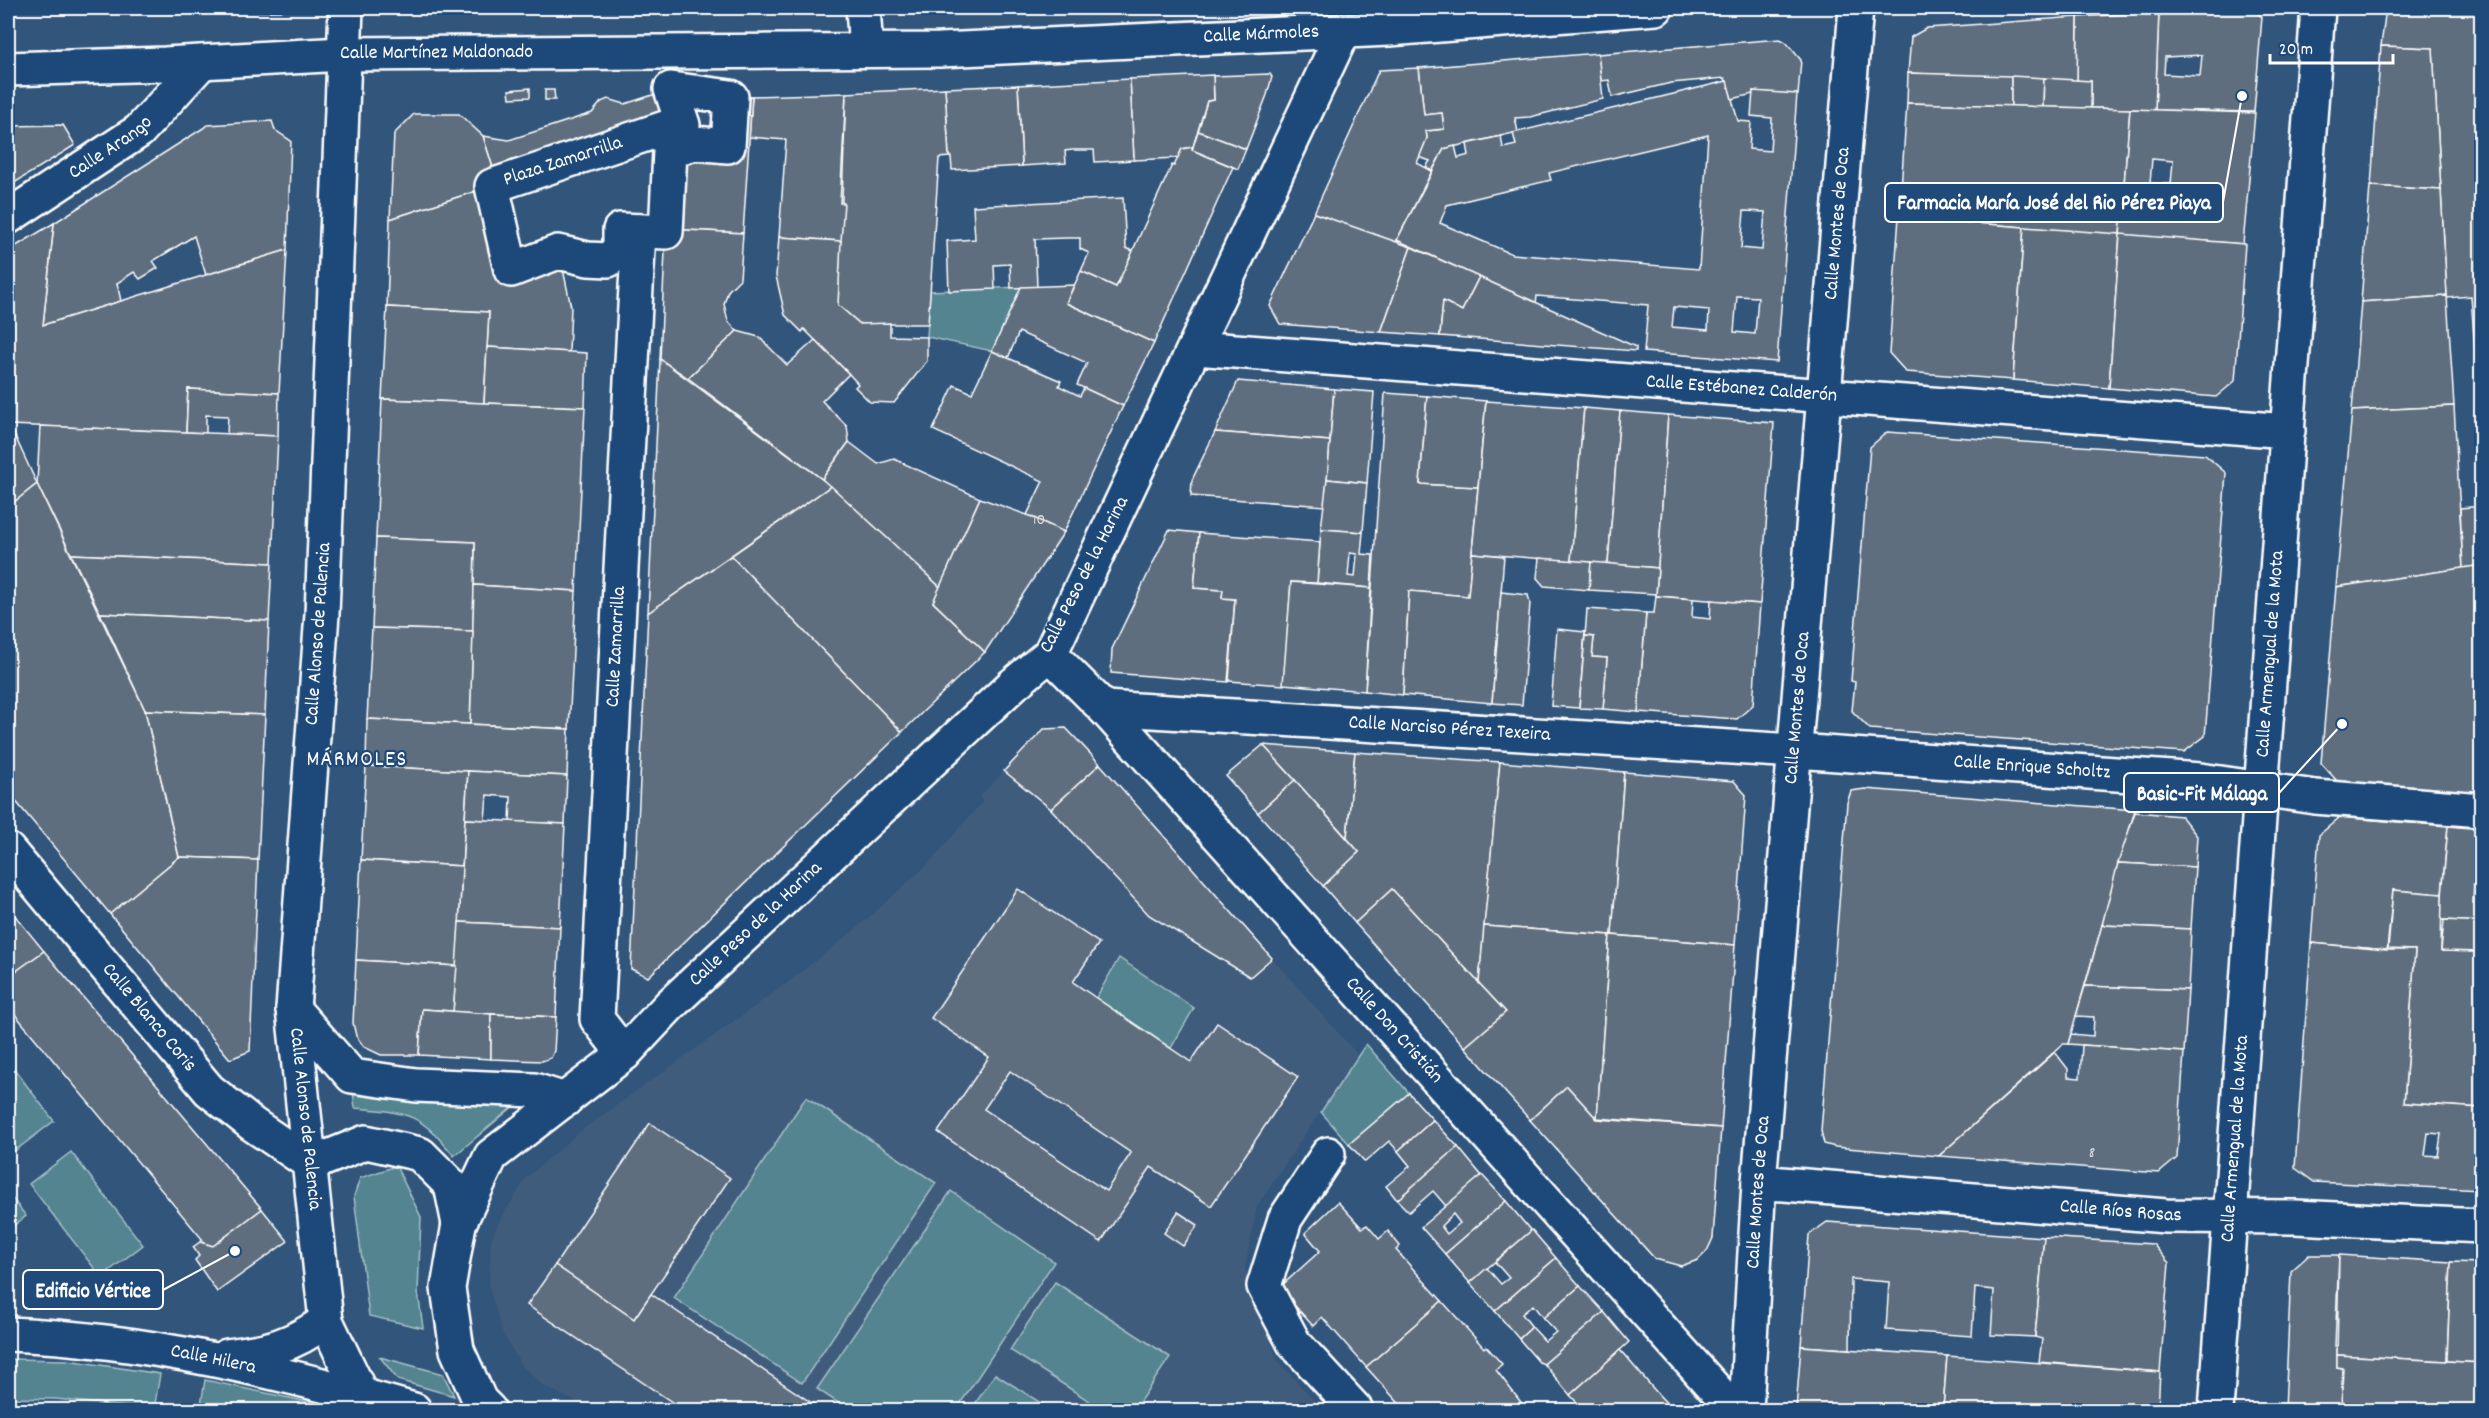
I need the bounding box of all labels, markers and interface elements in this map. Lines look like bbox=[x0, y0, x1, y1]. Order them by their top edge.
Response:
street label: Calle Mármoles bbox=[1203, 18, 1320, 52]
scale bar bbox=[2270, 27, 2393, 65]
text: 20 m bbox=[2279, 38, 2313, 63]
street label: Calle Martínez Maldonado bbox=[340, 39, 533, 68]
street label: Calle Arango bbox=[63, 110, 160, 187]
street label: Plaza Zamarrilla bbox=[500, 129, 627, 194]
street label: Calle Montes de Oca bbox=[1818, 146, 1858, 301]
callout: Farmacia María José del Rio Pérez Piaya bbox=[1885, 183, 2223, 222]
text: Farmacia María José del Rio Pérez Piaya bbox=[1897, 190, 2212, 220]
street label: Calle Estébanez Calderón bbox=[1645, 368, 1838, 411]
street label: Calle Peso de la Harina bbox=[1033, 491, 1137, 658]
house number: 10 bbox=[1033, 509, 1045, 532]
street label: Calle Alonso de Palencia bbox=[299, 541, 339, 726]
street label: Calle Armengual de la Mota bbox=[2250, 549, 2293, 758]
street label: Calle Zamarrilla bbox=[600, 585, 634, 708]
street label: Calle Montes de Oca bbox=[1778, 630, 1818, 785]
street label: Calle Narciso Pérez Texeira bbox=[1348, 709, 1552, 750]
district label: MÁRMOLES bbox=[306, 745, 408, 776]
street label: Calle Enrique Scholtz bbox=[1953, 748, 2112, 788]
callout: Basic-Fit Málaga bbox=[2124, 773, 2279, 812]
text: Basic-Fit Málaga bbox=[2137, 781, 2268, 811]
street label: Calle Peso de la Harina bbox=[683, 855, 829, 994]
street label: Calle Blanco Coris bbox=[95, 957, 203, 1079]
street label: Calle Don Cristián bbox=[1338, 971, 1449, 1090]
street label: Calle Alonso de Palencia bbox=[281, 1026, 328, 1212]
street label: Calle Armengual de la Mota bbox=[2214, 1034, 2257, 1243]
street label: Calle Montes de Oca bbox=[1740, 1114, 1778, 1270]
house number: 8 bbox=[2089, 1142, 2095, 1165]
street label: Calle Ríos Rosas bbox=[2059, 1193, 2182, 1230]
callout: Edificio Vértice bbox=[23, 1270, 163, 1309]
text: Edificio Vértice bbox=[35, 1278, 151, 1308]
street label: Calle Hilera bbox=[168, 1338, 259, 1383]

